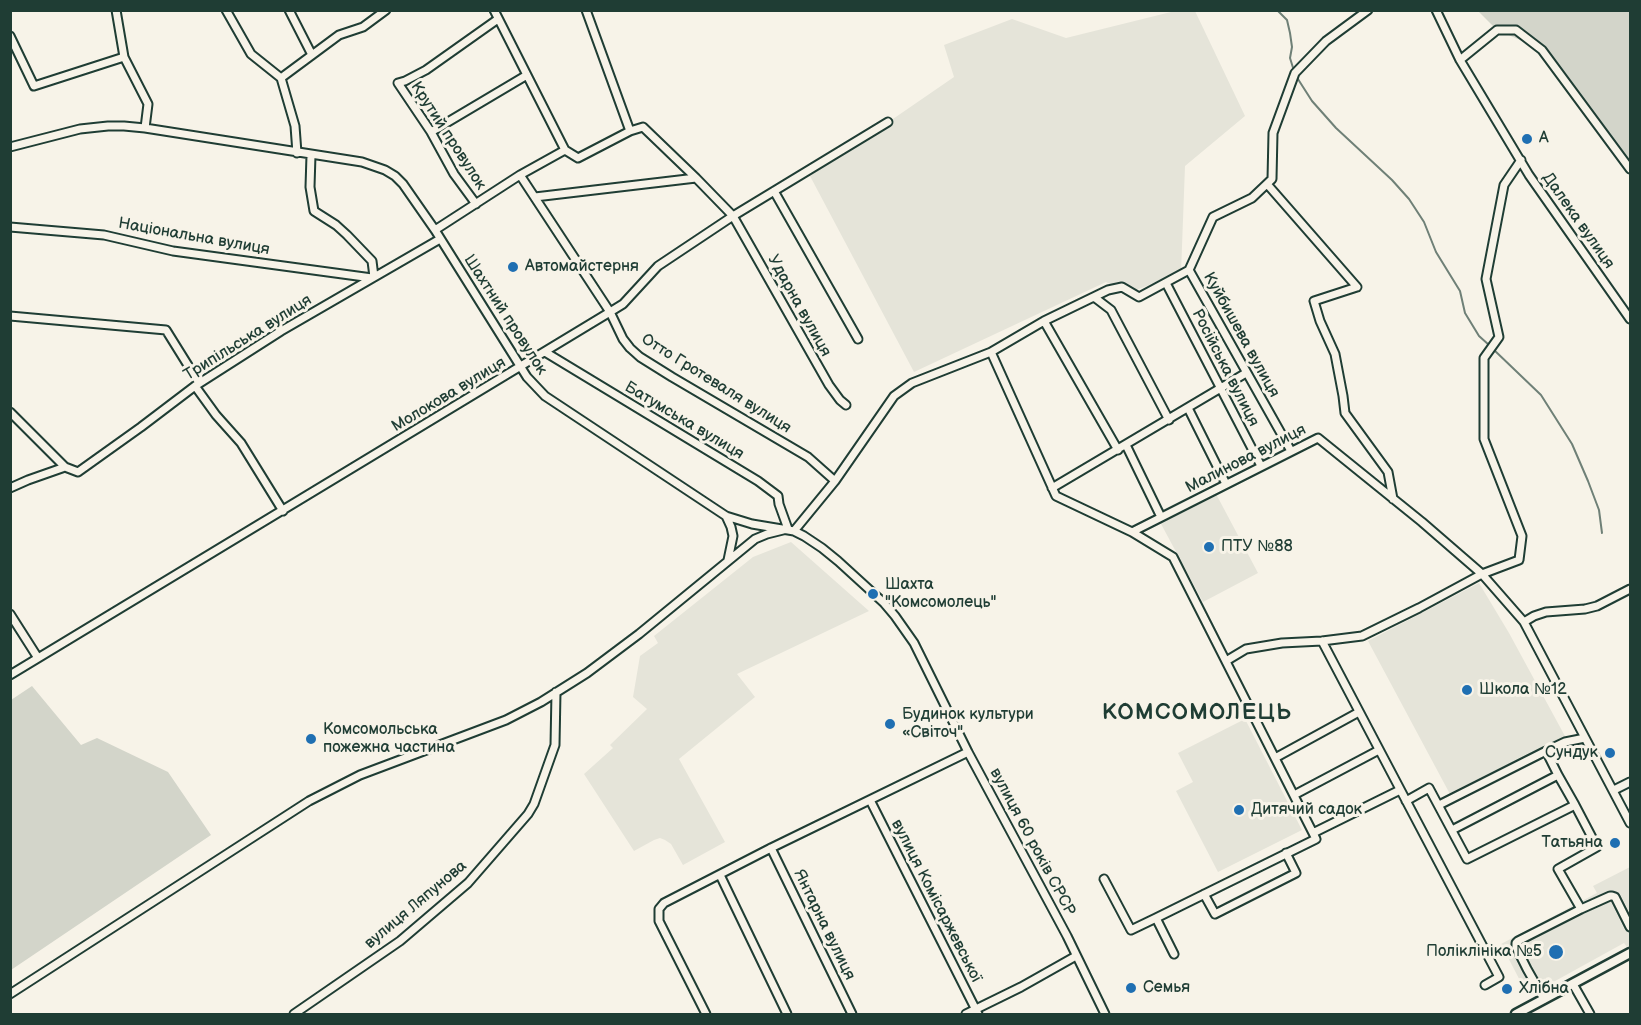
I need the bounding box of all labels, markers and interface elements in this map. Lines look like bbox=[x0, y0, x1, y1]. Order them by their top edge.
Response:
street label: Крутий провулок bbox=[406, 78, 490, 194]
place label: А bbox=[1539, 129, 1549, 149]
marker: А bbox=[1520, 132, 1534, 146]
street label: Далека вулиця bbox=[1538, 169, 1618, 273]
street label: Національна вулиця bbox=[117, 214, 271, 260]
street label: Шахтний провулок bbox=[459, 251, 551, 379]
street label: Ударна вулиця bbox=[763, 252, 835, 360]
place label: Автомайстерня bbox=[525, 257, 639, 277]
marker: Автомайстерня bbox=[506, 260, 520, 274]
street label: Куйбишева вулиця bbox=[1199, 269, 1283, 401]
street label: Трипільська вулиця bbox=[180, 291, 316, 385]
street label: Російська вулиця bbox=[1187, 306, 1263, 430]
street label: Отто Гротеваля вулиця bbox=[637, 330, 795, 438]
street label: Молокова вулиця bbox=[388, 353, 510, 437]
street label: Батумська вулиця bbox=[621, 378, 747, 464]
street label: Малинова вулиця bbox=[1183, 420, 1309, 498]
place label: ПТУ №88 bbox=[1221, 537, 1293, 557]
marker: ПТУ №88 bbox=[1202, 540, 1216, 554]
place label: Шахта "Комсомолець" bbox=[885, 575, 996, 613]
marker: Шахта "Комсомолець" bbox=[866, 587, 880, 601]
place label: Школа №12 bbox=[1479, 680, 1567, 700]
marker: Школа №12 bbox=[1460, 683, 1474, 697]
district label: КОМСОМОЛЕЦЬ bbox=[1102, 700, 1292, 726]
place label: Будинок культури «Світоч" bbox=[902, 705, 1034, 743]
marker: Будинок культури «Світоч" bbox=[883, 717, 897, 731]
place label: Комсомольська пожежна частина bbox=[323, 720, 455, 758]
marker: Комсомольська пожежна частина bbox=[304, 732, 318, 746]
place label: Сундук bbox=[1545, 743, 1598, 763]
marker: Сундук bbox=[1603, 746, 1617, 760]
street label: вулиця 60 років СРСР bbox=[985, 765, 1079, 919]
place label: Дитячий садок bbox=[1251, 800, 1362, 820]
marker: Дитячий садок bbox=[1232, 803, 1246, 817]
street label: вулиця Комісаржевської bbox=[887, 816, 985, 986]
place label: Татьяна bbox=[1541, 833, 1603, 853]
marker: Татьяна bbox=[1608, 836, 1622, 850]
street label: вулиця Ляпунова bbox=[361, 857, 471, 953]
street label: Янтарна вулиця bbox=[789, 867, 859, 983]
place label: Поліклініка №5 bbox=[1426, 942, 1542, 962]
marker: Поліклініка №5 bbox=[1547, 943, 1565, 961]
place label: Семья bbox=[1143, 978, 1190, 998]
place label: Хлібна bbox=[1519, 979, 1569, 999]
marker: Семья bbox=[1124, 981, 1138, 995]
marker: Хлібна bbox=[1500, 982, 1514, 996]

